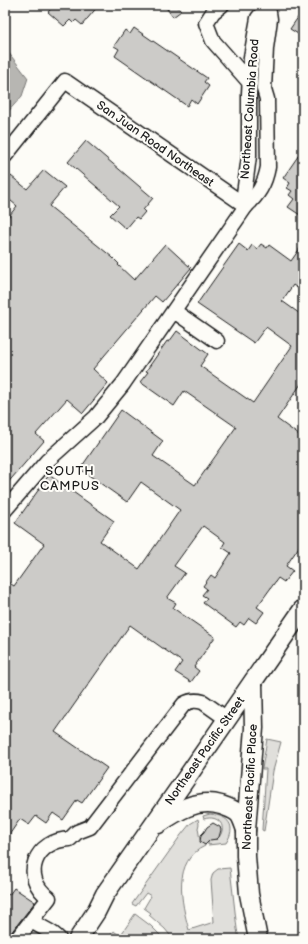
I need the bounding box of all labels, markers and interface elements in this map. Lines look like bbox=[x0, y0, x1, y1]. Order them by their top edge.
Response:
street label: Northeast Columbia Road bbox=[238, 38, 262, 180]
street label: San Juan Road Northeast bbox=[94, 98, 217, 190]
district label: SOUTH CAMPUS bbox=[40, 463, 100, 494]
street label: Northeast Pacific Street bbox=[162, 694, 248, 808]
street label: Northeast Pacific Place bbox=[239, 724, 261, 850]

